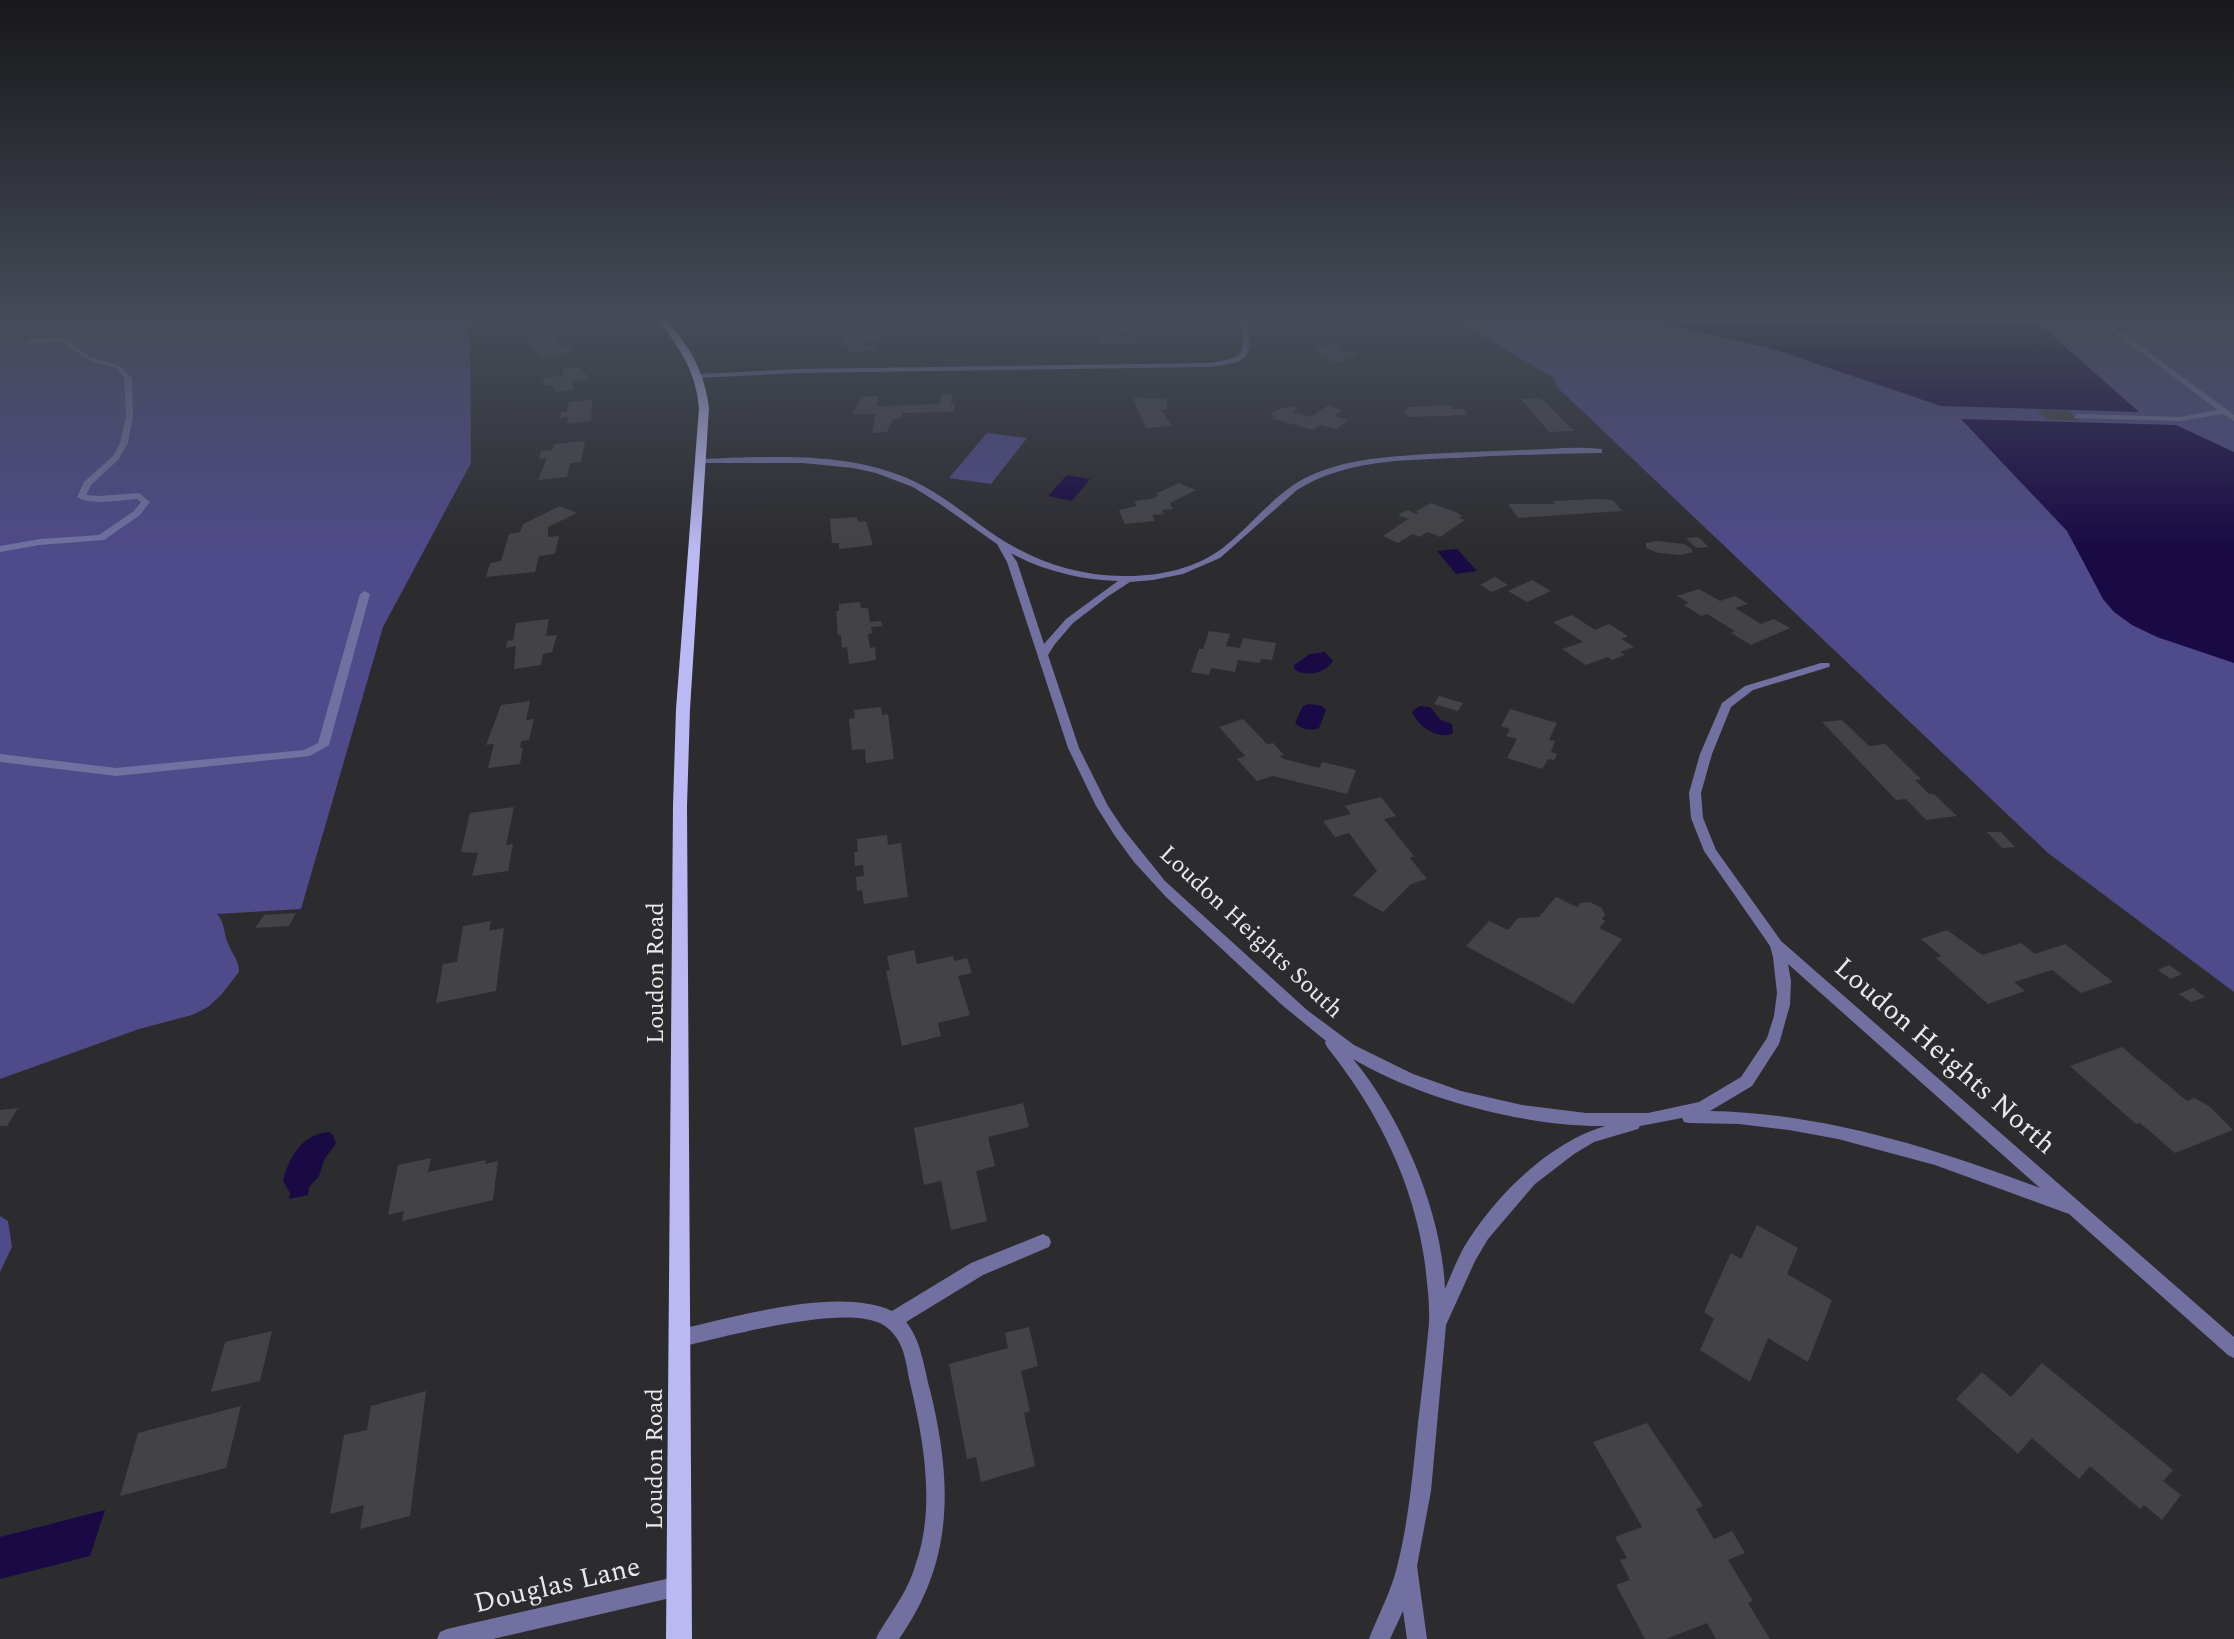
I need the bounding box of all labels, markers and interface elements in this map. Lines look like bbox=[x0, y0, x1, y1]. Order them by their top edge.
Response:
street label: Loudon Heights South bbox=[1151, 837, 1351, 1027]
street label: Loudon Road bbox=[638, 902, 674, 1044]
street label: Loudon Heights North bbox=[1824, 947, 2066, 1165]
street label: Loudon Road bbox=[637, 1388, 673, 1530]
street label: Douglas Lane bbox=[469, 1545, 645, 1625]

